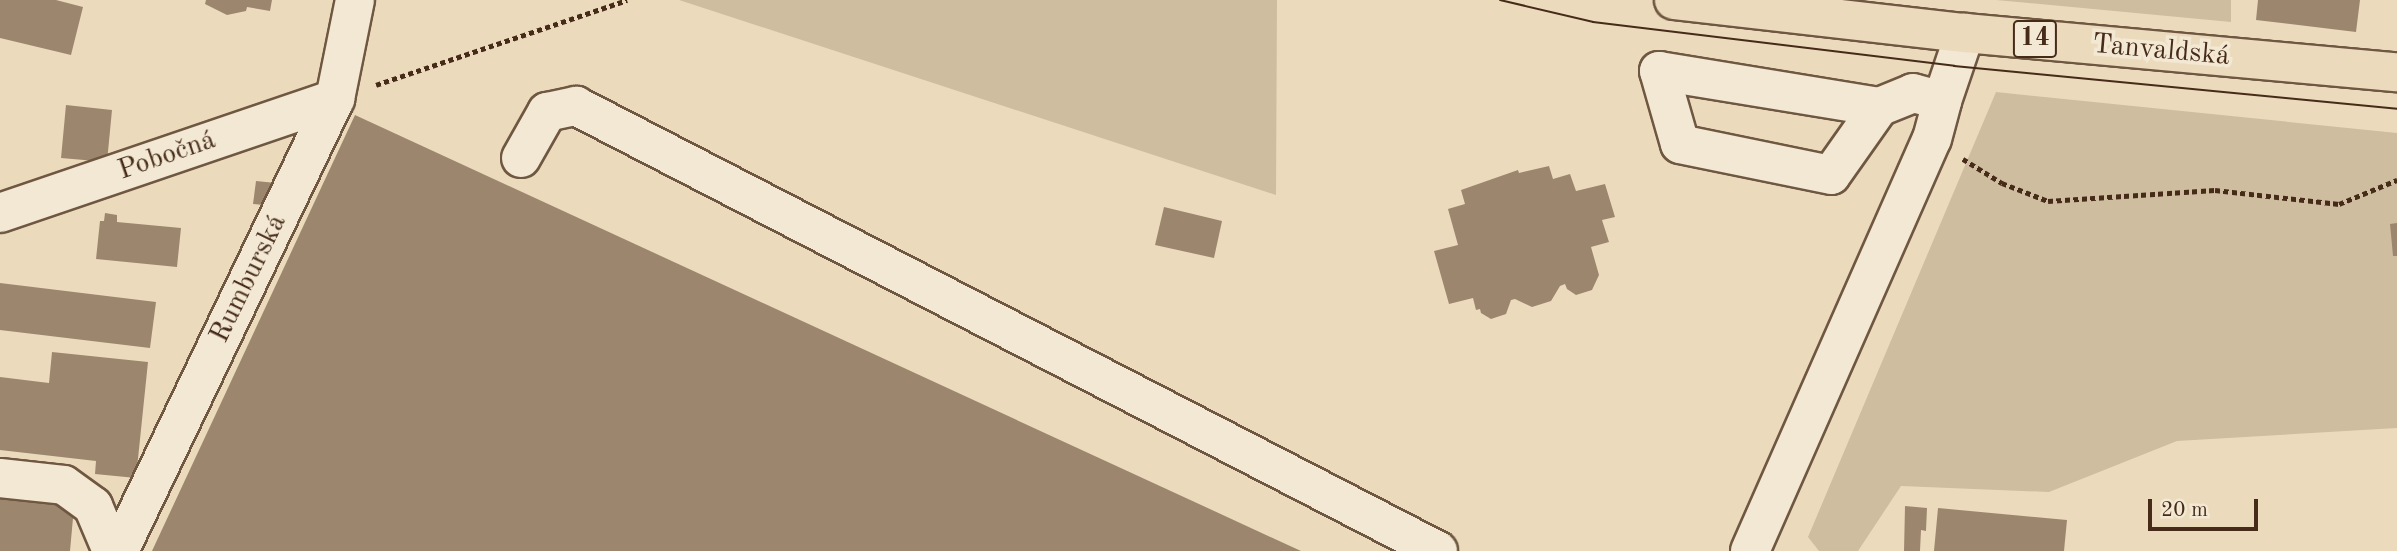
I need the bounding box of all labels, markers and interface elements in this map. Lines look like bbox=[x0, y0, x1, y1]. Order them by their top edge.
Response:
road number: 14 bbox=[2012, 16, 2058, 61]
street label: Tanvaldská bbox=[2091, 28, 2231, 74]
street label: Pobočná bbox=[114, 124, 220, 188]
street label: Rumburská bbox=[204, 209, 294, 349]
scale bar bbox=[2152, 484, 2262, 528]
text: 20 m bbox=[2161, 500, 2208, 521]

